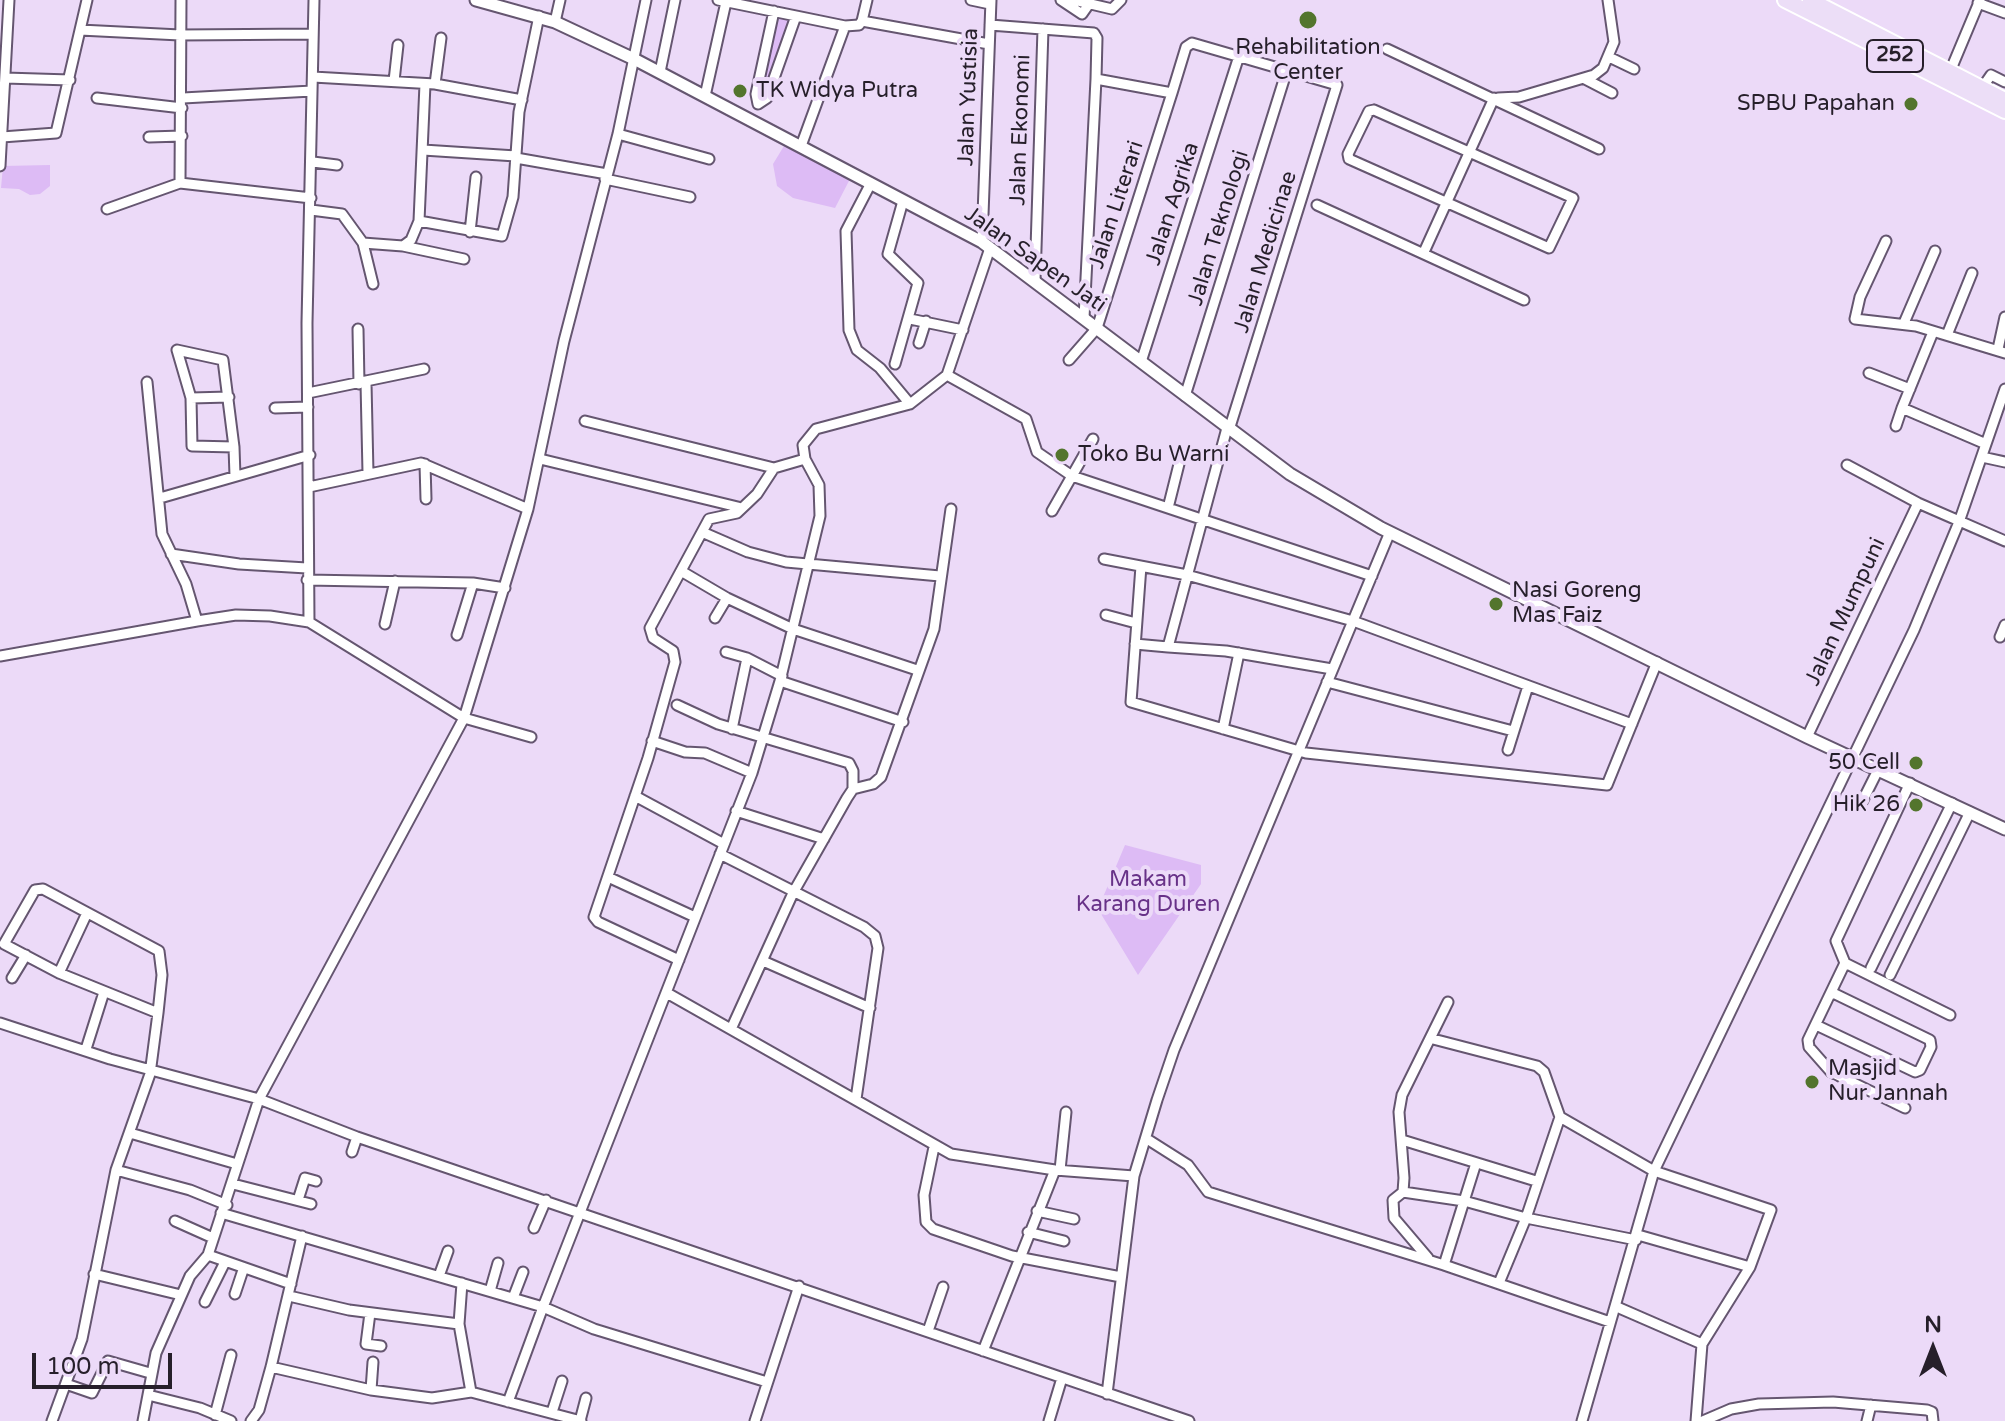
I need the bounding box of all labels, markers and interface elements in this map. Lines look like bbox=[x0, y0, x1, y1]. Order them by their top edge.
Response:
marker: Rehabilitation Center bbox=[1297, 9, 1319, 31]
street label: Jalan Yustisia bbox=[953, 27, 985, 167]
place label: Rehabilitation Center bbox=[1235, 35, 1381, 86]
road number: 252 bbox=[1867, 40, 1923, 72]
street label: Jalan Ekonomi bbox=[1005, 54, 1037, 206]
place label: TK Widya Putra bbox=[756, 78, 918, 104]
marker: TK Widya Putra bbox=[731, 82, 749, 100]
place label: SPBU Papahan bbox=[1737, 91, 1895, 117]
marker: SPBU Papahan bbox=[1902, 95, 1920, 113]
street label: Jalan Literari bbox=[1084, 138, 1150, 272]
street label: Jalan Agrika bbox=[1141, 139, 1205, 269]
street label: Jalan Teknologi bbox=[1183, 147, 1255, 309]
street label: Jalan Medicinae bbox=[1229, 168, 1303, 336]
street label: Jalan Sapen Jati bbox=[959, 201, 1111, 319]
place label: Toko Bu Warni bbox=[1078, 442, 1229, 468]
marker: Toko Bu Warni bbox=[1053, 446, 1071, 464]
street label: Jalan Mumpuni bbox=[1800, 534, 1892, 690]
place label: Nasi Goreng Mas Faiz bbox=[1512, 578, 1642, 630]
marker: Nasi Goreng Mas Faiz bbox=[1487, 595, 1505, 613]
place label: 50 Cell bbox=[1828, 750, 1900, 776]
marker: 50 Cell bbox=[1907, 754, 1925, 772]
place label: Hik 26 bbox=[1833, 792, 1900, 818]
marker: Hik 26 bbox=[1907, 796, 1925, 814]
park label: Makam Karang Duren bbox=[1076, 867, 1220, 918]
place label: Masjid Nur Jannah bbox=[1828, 1056, 1948, 1108]
marker: Masjid Nur Jannah bbox=[1803, 1073, 1821, 1091]
north arrow bbox=[1893, 1309, 1973, 1389]
text: N bbox=[1924, 1312, 1942, 1338]
scale bar bbox=[36, 1337, 176, 1387]
text: 100 m bbox=[46, 1352, 120, 1381]

